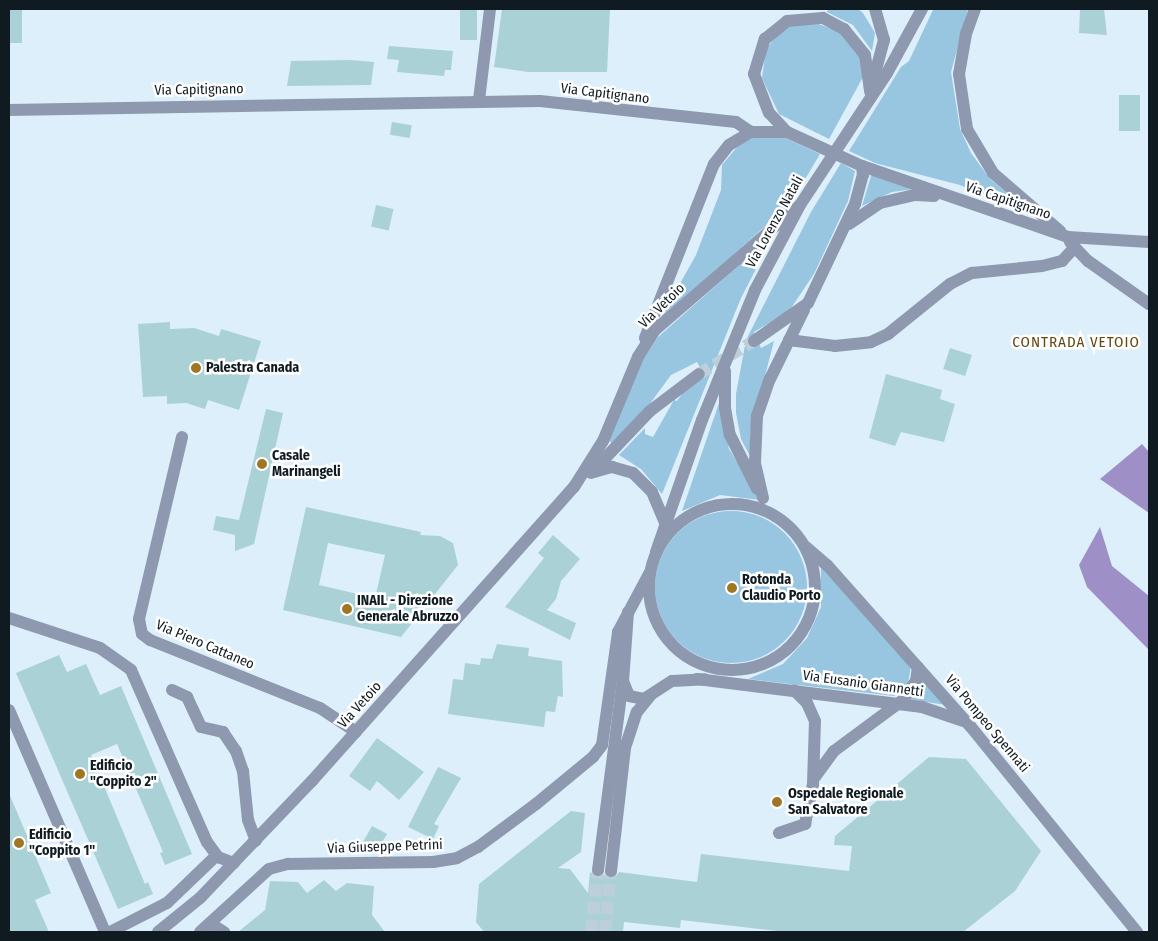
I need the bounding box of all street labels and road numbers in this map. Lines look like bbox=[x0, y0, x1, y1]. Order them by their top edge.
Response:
street label: Via Capitignano bbox=[560, 80, 650, 108]
street label: Via Capitignano bbox=[154, 81, 244, 99]
street label: Via Lorenzo Natali bbox=[743, 173, 807, 271]
street label: Via Capitignano bbox=[963, 179, 1053, 223]
street label: Via Vetoio bbox=[636, 280, 688, 332]
street label: Via Piero Cattaneo bbox=[153, 617, 257, 673]
street label: Via Eusanio Giannetti bbox=[802, 667, 924, 701]
street label: Via Pompeo Spennati bbox=[941, 672, 1033, 776]
street label: Via Vetoio bbox=[335, 678, 385, 732]
street label: Via Giuseppe Petrini bbox=[327, 837, 443, 857]

